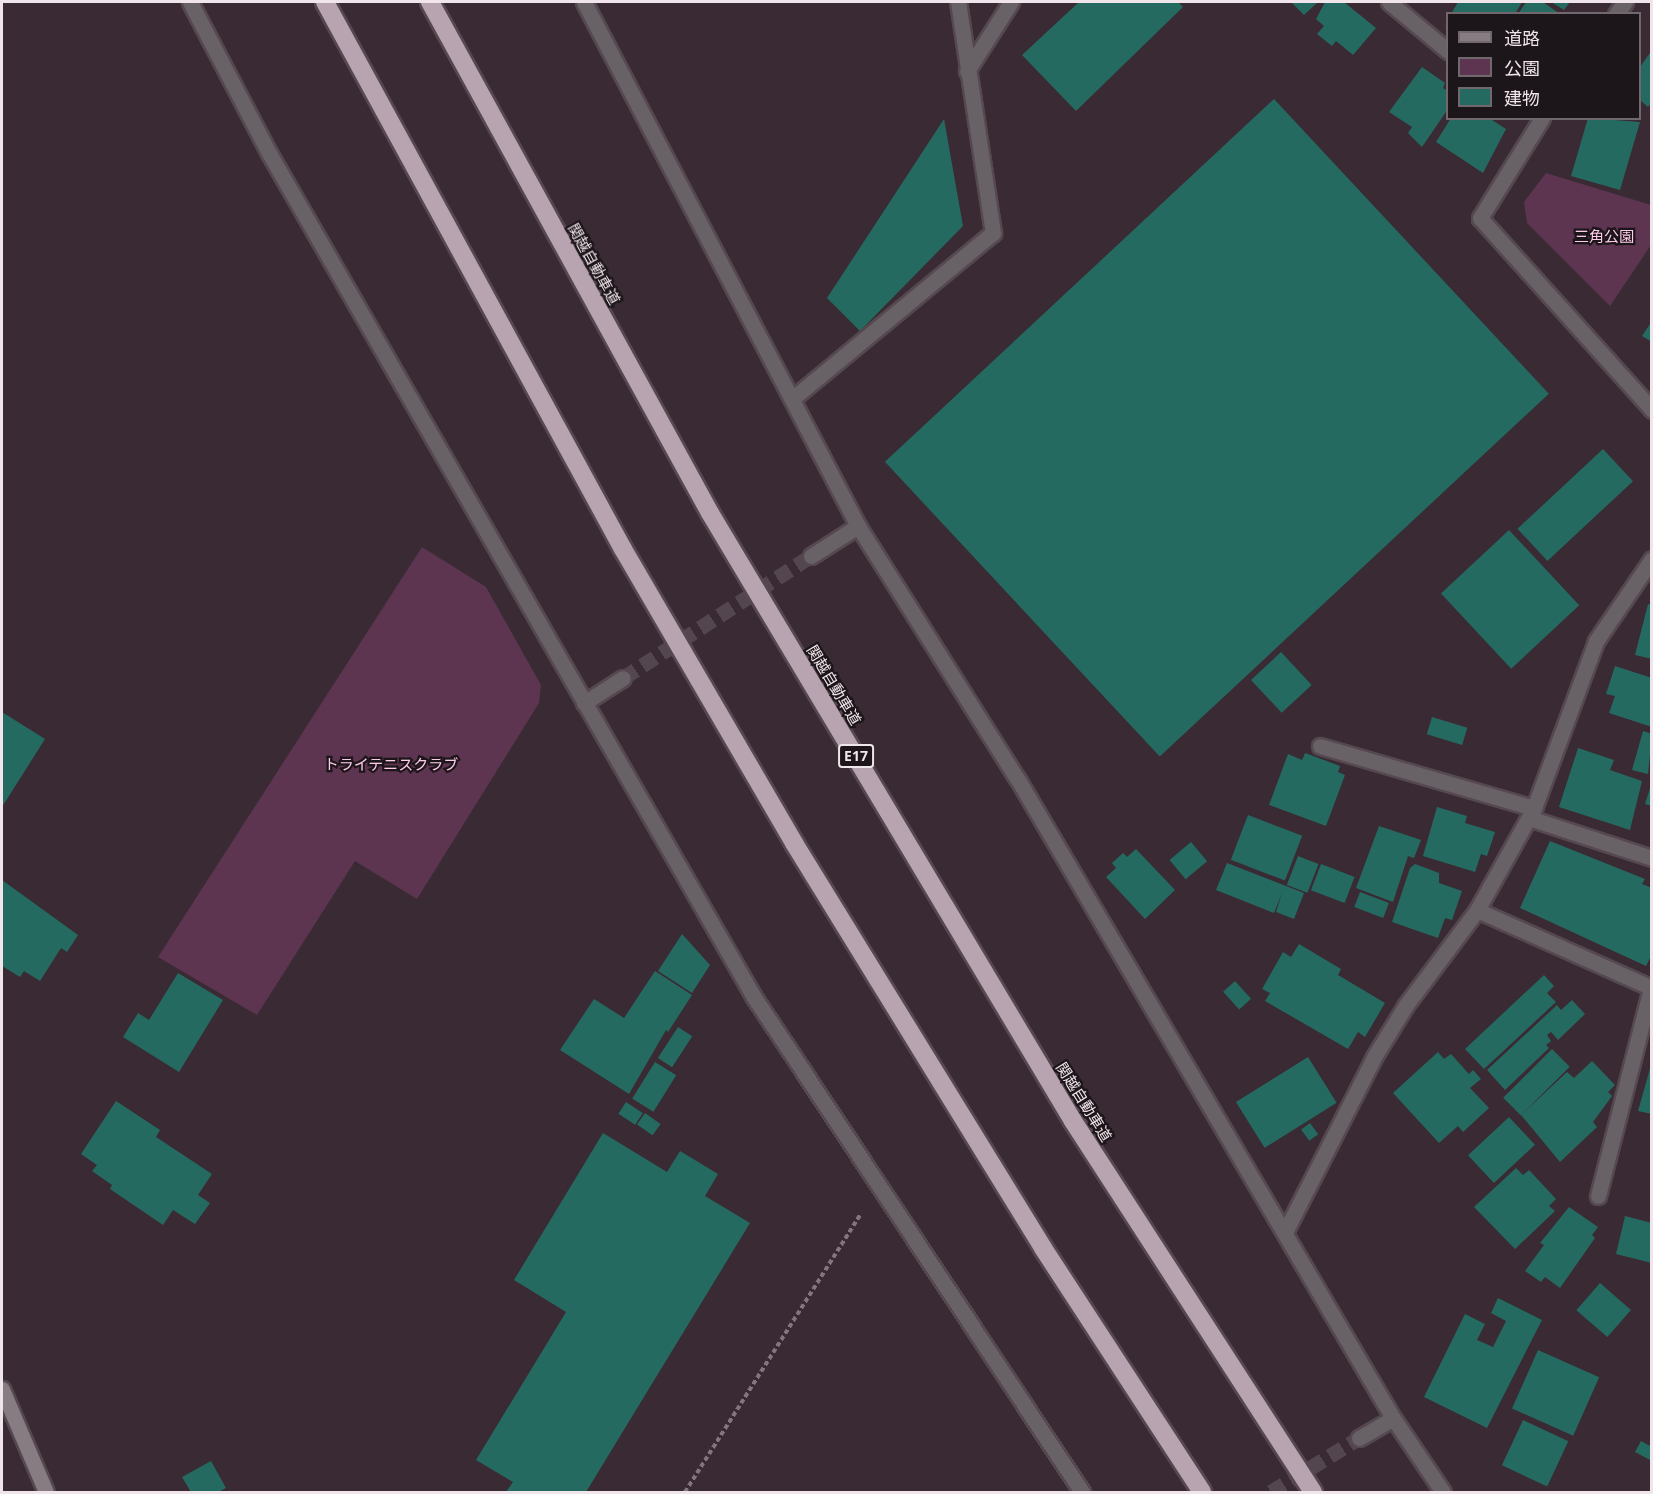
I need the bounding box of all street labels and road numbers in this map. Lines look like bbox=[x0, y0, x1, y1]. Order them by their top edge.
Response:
street label: 関越自動車道 bbox=[564, 220, 624, 308]
street label: 関越自動車道 bbox=[803, 642, 865, 728]
road number: E17 bbox=[838, 745, 874, 767]
street label: 関越自動車道 bbox=[1053, 1059, 1115, 1145]

